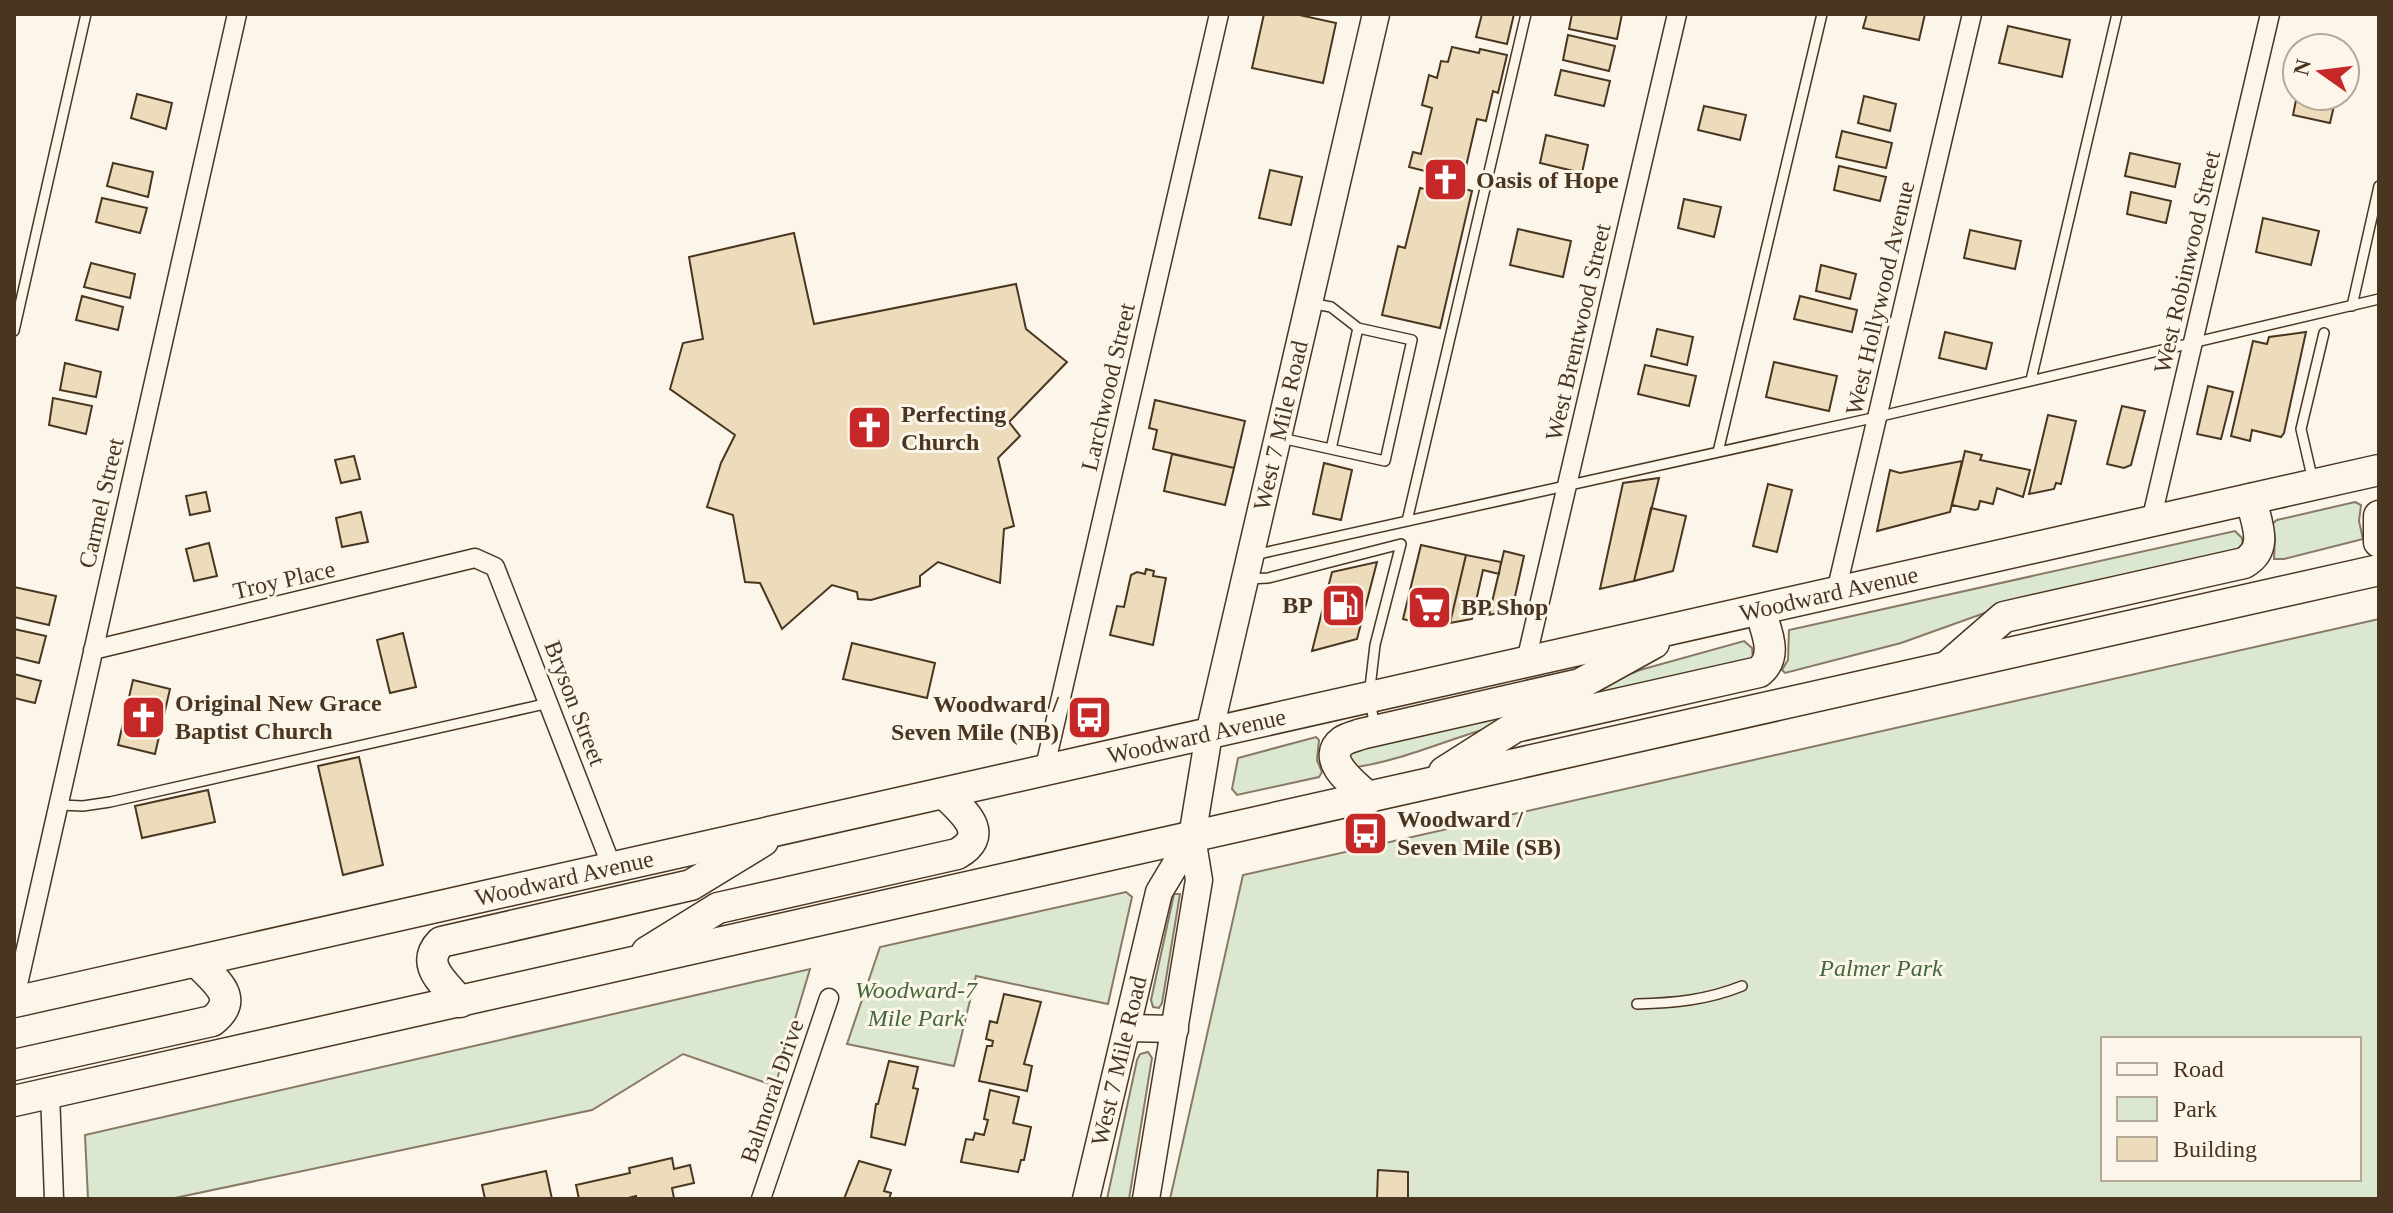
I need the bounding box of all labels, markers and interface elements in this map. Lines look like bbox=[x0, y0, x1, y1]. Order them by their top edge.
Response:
north arrow bbox=[2281, 32, 2361, 112]
text: N bbox=[2288, 56, 2316, 78]
street label: West Robinwood Street bbox=[2149, 148, 2225, 376]
church icon: Oasis of Hope bbox=[1421, 156, 1469, 204]
place label: Oasis of Hope bbox=[1476, 167, 1619, 193]
street label: West Hollywood Avenue bbox=[1840, 179, 1920, 417]
street label: West Brentwood Street bbox=[1540, 221, 1616, 443]
street label: Larchwood Street bbox=[1076, 300, 1140, 473]
street label: West 7 Mile Road bbox=[1248, 338, 1313, 513]
place label: Perfecting Church bbox=[901, 401, 1006, 455]
church icon: Perfecting Church bbox=[846, 404, 894, 452]
street label: Carmel Street bbox=[73, 435, 129, 571]
street label: Troy Place bbox=[231, 556, 337, 604]
street label: Woodward Avenue bbox=[1737, 561, 1920, 626]
fuel station icon: BP bbox=[1320, 581, 1368, 629]
supermarket icon: BP Shop bbox=[1406, 583, 1454, 631]
place label: BP bbox=[1282, 592, 1313, 618]
place label: BP Shop bbox=[1461, 594, 1548, 620]
street label: Bryson Street bbox=[539, 637, 611, 769]
place label: Original New Grace Baptist Church bbox=[175, 690, 382, 744]
place label: Woodward / Seven Mile (NB) bbox=[891, 691, 1059, 745]
church icon: Original New Grace Baptist Church bbox=[120, 693, 168, 741]
bus stop icon: Woodward / Seven Mile (NB) bbox=[1066, 694, 1114, 742]
street label: Woodward Avenue bbox=[1105, 703, 1288, 769]
place label: Woodward / Seven Mile (SB) bbox=[1397, 806, 1561, 860]
bus stop icon: Woodward / Seven Mile (SB) bbox=[1342, 809, 1390, 857]
street label: Woodward Avenue bbox=[472, 846, 656, 911]
park label: Palmer Park bbox=[1818, 955, 1943, 981]
street label: West 7 Mile Road bbox=[1086, 973, 1152, 1148]
park label: Woodward-7 Mile Park bbox=[855, 977, 978, 1031]
street label: Balmoral Drive bbox=[735, 1016, 809, 1166]
legend bbox=[2101, 1037, 2361, 1181]
text: Road bbox=[2173, 1056, 2224, 1082]
text: Park bbox=[2173, 1096, 2217, 1122]
text: Building bbox=[2173, 1136, 2257, 1162]

